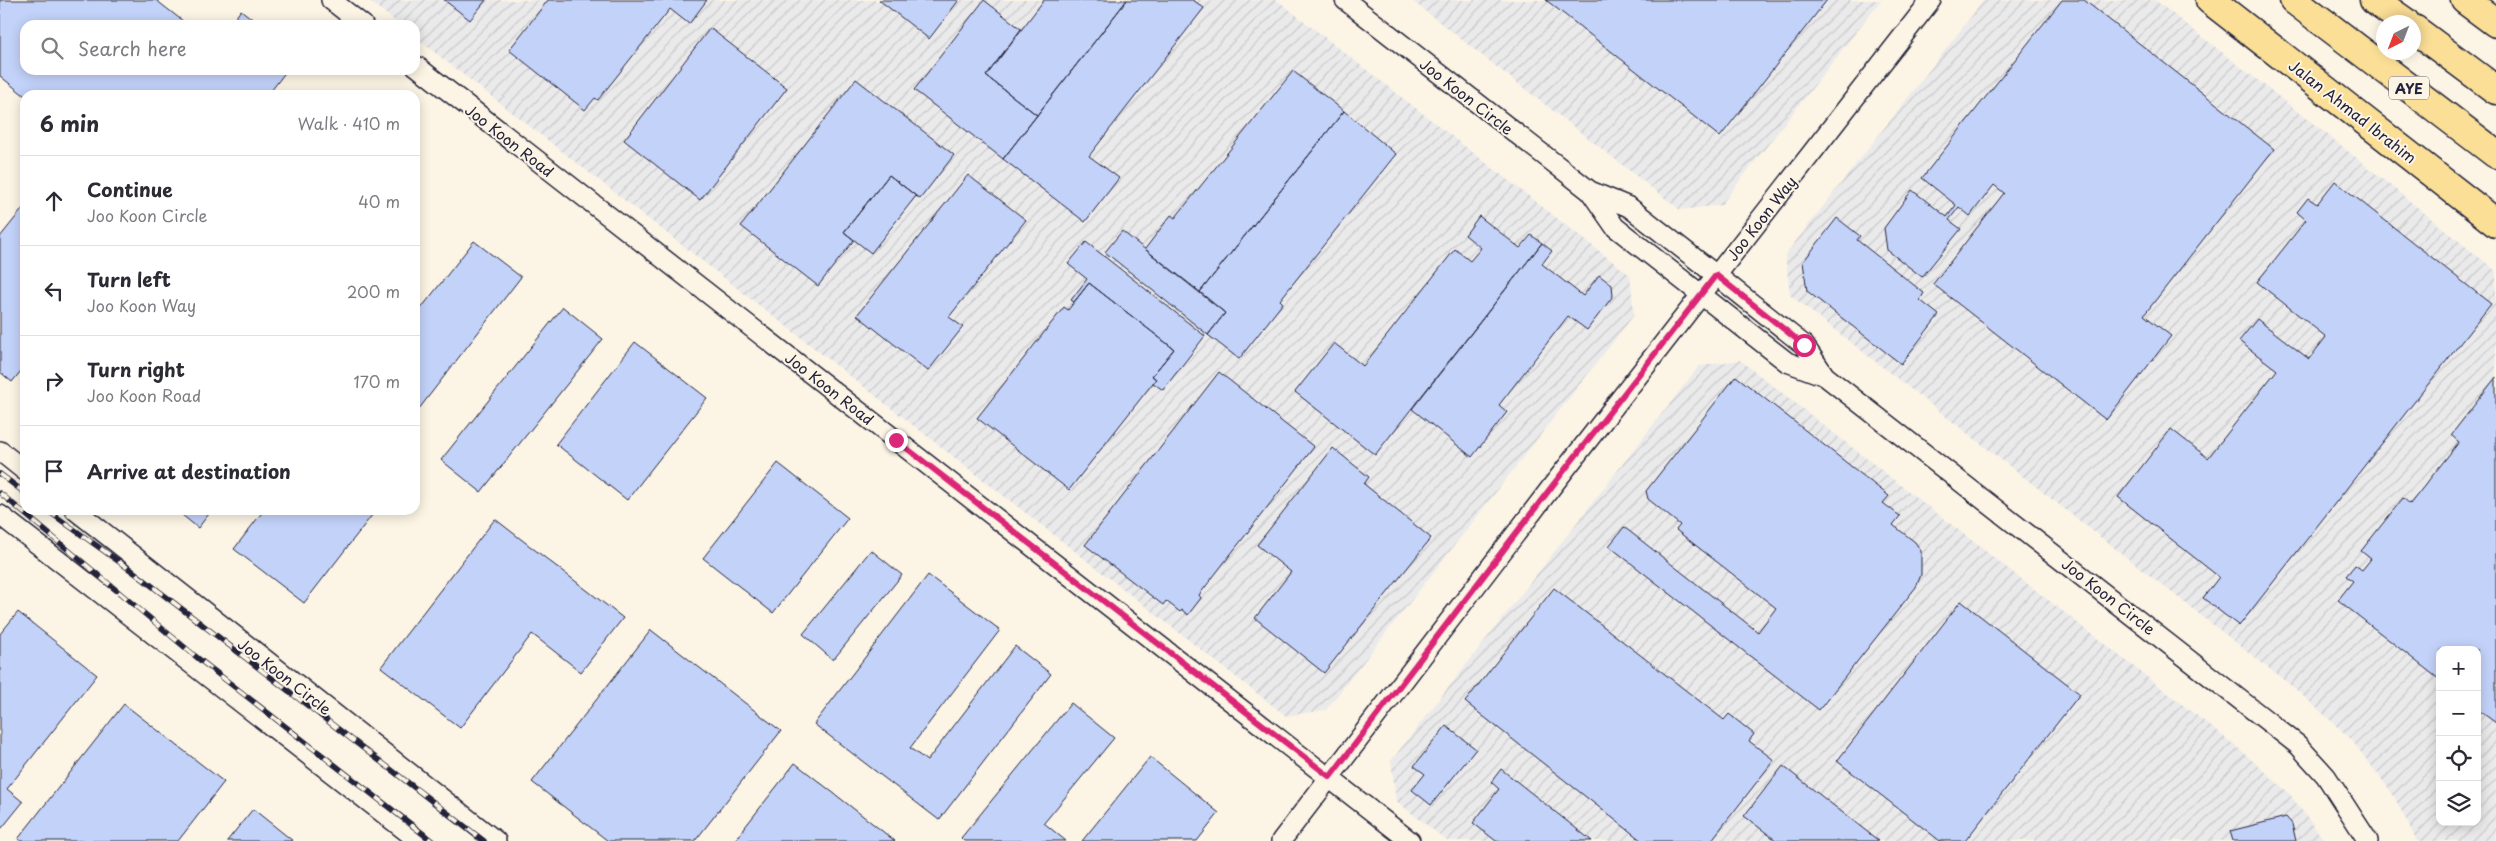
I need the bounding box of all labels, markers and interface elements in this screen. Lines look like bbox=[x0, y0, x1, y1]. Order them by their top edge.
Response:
north arrow bbox=[2376, 15, 2421, 60]
search box bbox=[20, 20, 420, 75]
icon: search bbox=[38, 34, 66, 62]
text: Search here bbox=[78, 34, 187, 62]
street label: Joo Koon Circle bbox=[1415, 52, 1519, 140]
street label: Jalan Ahmad Ibrahim bbox=[2284, 54, 2422, 168]
road number: AYE bbox=[2389, 76, 2429, 100]
street label: Joo Koon Road bbox=[461, 98, 559, 182]
text: 6 min bbox=[40, 107, 99, 139]
text: Walk · 410 m bbox=[298, 111, 400, 135]
street label: Joo Koon Way bbox=[1720, 171, 1802, 265]
text: Continue bbox=[87, 175, 173, 203]
icon: ahead bbox=[40, 187, 68, 215]
text: 40 m bbox=[358, 189, 400, 213]
text: Joo Koon Circle bbox=[87, 203, 208, 227]
text: Turn left bbox=[87, 265, 171, 293]
icon: left bbox=[40, 277, 68, 305]
text: 200 m bbox=[347, 279, 400, 303]
text: Joo Koon Way bbox=[87, 293, 196, 317]
route start bbox=[1793, 334, 1816, 357]
street label: Joo Koon Road bbox=[781, 346, 879, 430]
text: Turn right bbox=[87, 355, 185, 383]
icon: right bbox=[40, 367, 68, 395]
text: 170 m bbox=[354, 369, 400, 393]
text: Joo Koon Road bbox=[87, 383, 201, 407]
route end bbox=[885, 429, 908, 452]
icon: arrive bbox=[40, 457, 68, 485]
text: Arrive at destination bbox=[87, 457, 291, 485]
street label: Joo Koon Circle bbox=[2057, 552, 2161, 640]
street label: Joo Koon Circle bbox=[233, 632, 337, 720]
map controls bbox=[2436, 646, 2481, 826]
button: + bbox=[2436, 646, 2481, 691]
button: − bbox=[2436, 691, 2481, 736]
button: locate bbox=[2436, 736, 2481, 781]
button: layers bbox=[2436, 781, 2481, 826]

